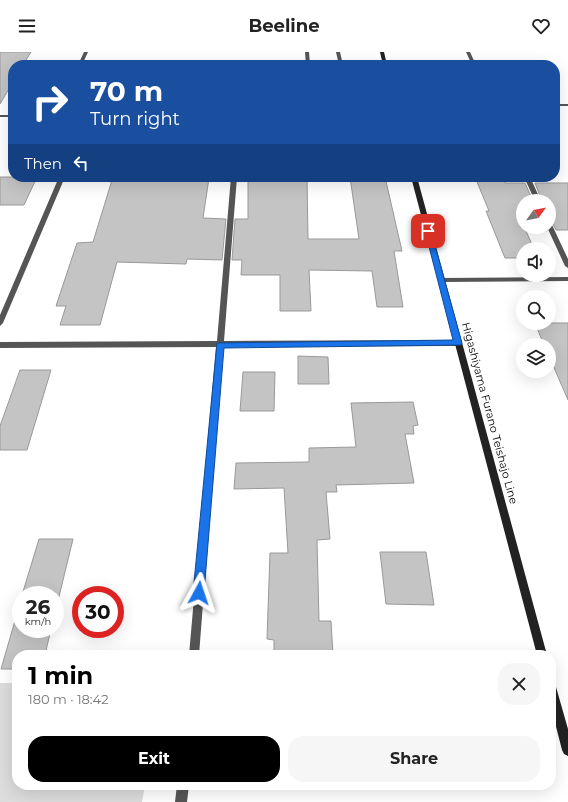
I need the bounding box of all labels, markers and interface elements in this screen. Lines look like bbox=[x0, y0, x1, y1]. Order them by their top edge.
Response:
icon: menu bbox=[16, 15, 38, 37]
text: Beeline bbox=[248, 15, 320, 37]
icon: heart bbox=[530, 15, 552, 37]
text: 70 m bbox=[90, 74, 163, 108]
icon: right bbox=[24, 76, 76, 128]
text: Turn right bbox=[90, 108, 180, 130]
icon: left bbox=[70, 152, 92, 174]
text: Then bbox=[24, 154, 62, 173]
north arrow bbox=[516, 194, 556, 234]
map controls bbox=[516, 194, 556, 378]
pin bbox=[411, 214, 445, 248]
icon: arrive bbox=[417, 220, 439, 242]
button: sound bbox=[516, 242, 556, 282]
button: search bbox=[516, 290, 556, 330]
street label: Higashiyama Furano Teishajo Line bbox=[459, 321, 521, 506]
button: layers bbox=[516, 338, 556, 378]
position arrow bbox=[178, 572, 220, 614]
speed limit sign: 30 bbox=[72, 586, 124, 638]
text: 26 bbox=[26, 595, 50, 619]
text: km/h bbox=[25, 615, 51, 628]
text: 1 min bbox=[28, 661, 93, 690]
button: close bbox=[498, 663, 540, 705]
text: 180 m · 18:42 bbox=[28, 691, 109, 707]
button: Exit bbox=[28, 736, 280, 782]
button: Share bbox=[288, 736, 540, 782]

